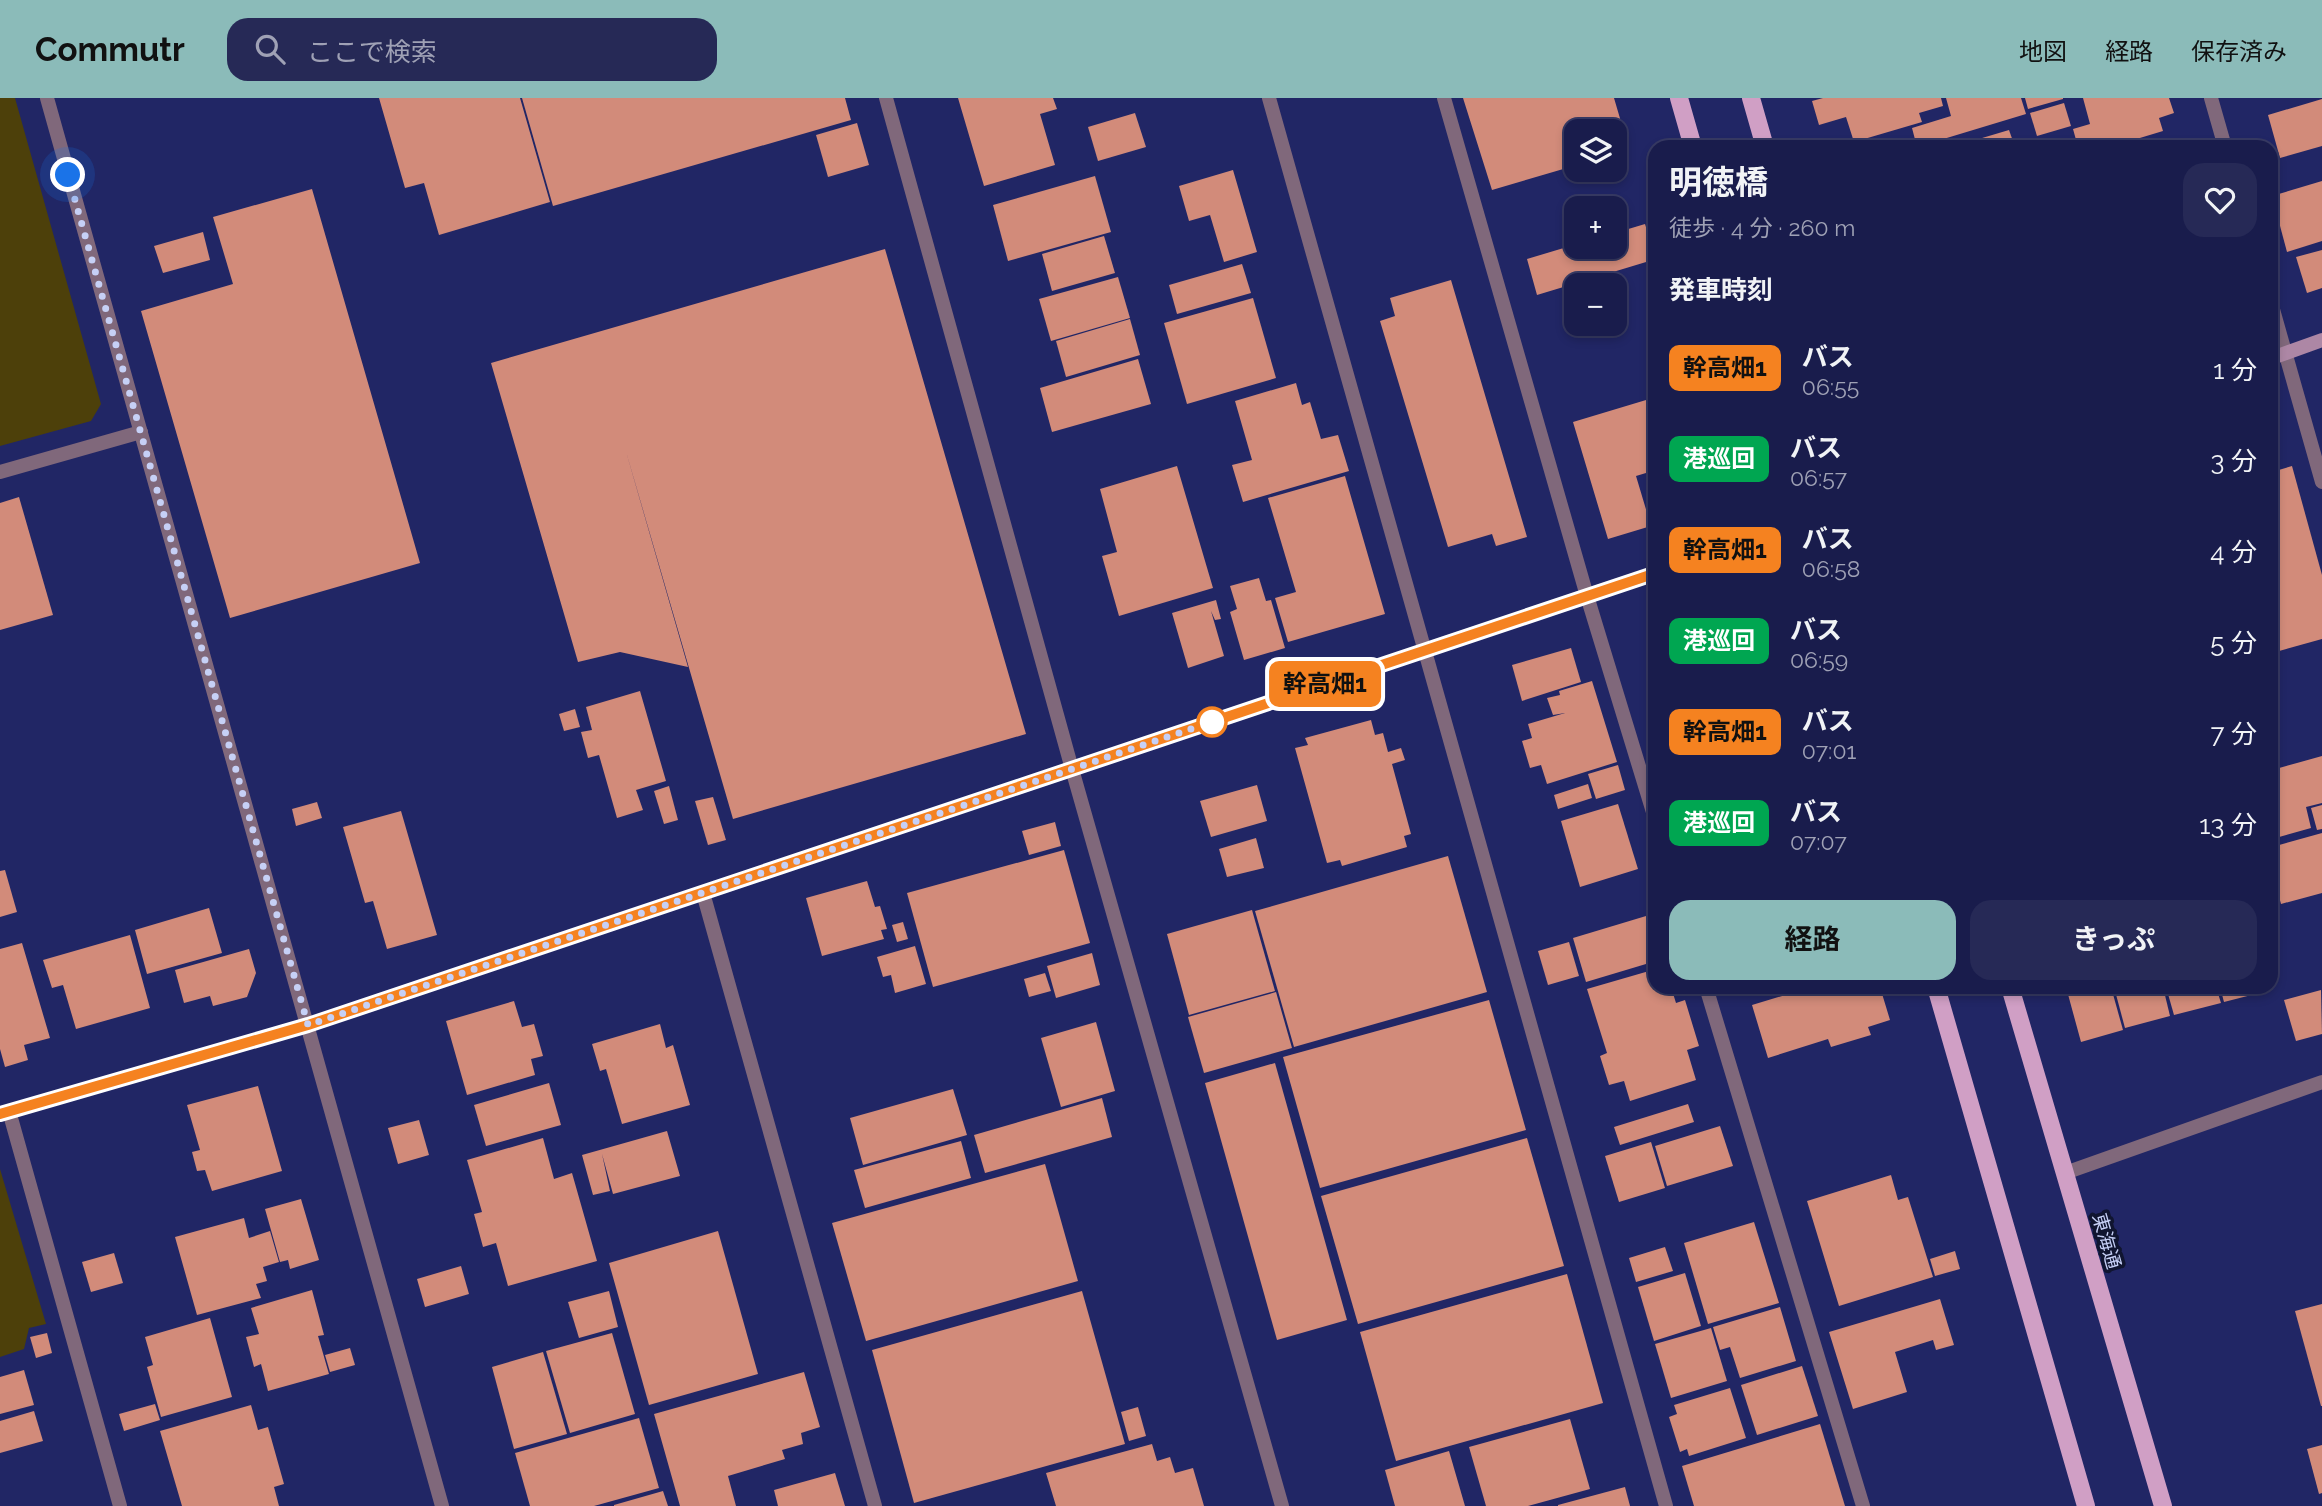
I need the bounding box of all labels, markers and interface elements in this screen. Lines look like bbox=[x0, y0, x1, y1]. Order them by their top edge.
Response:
search box bbox=[227, 18, 717, 81]
text: Commutr bbox=[35, 30, 185, 69]
icon: search bbox=[251, 30, 289, 68]
text: ここで検索 bbox=[307, 37, 437, 67]
text: 地図 bbox=[2019, 37, 2067, 66]
text: 経路 bbox=[2105, 37, 2153, 66]
text: 保存済み bbox=[2191, 37, 2287, 66]
map controls bbox=[1564, 119, 1627, 336]
button: layers bbox=[1564, 119, 1627, 182]
your location bbox=[50, 157, 85, 192]
text: 明徳橋 bbox=[1669, 163, 1768, 202]
button: heart bbox=[2183, 163, 2257, 237]
button: + bbox=[1564, 196, 1627, 259]
text: 徒歩 · 4 分 · 260 m bbox=[1669, 214, 1856, 241]
button: − bbox=[1564, 273, 1627, 336]
text: 発車時刻 bbox=[1669, 275, 1773, 305]
text: バス bbox=[1802, 342, 1854, 372]
text: 幹高畑1 bbox=[1683, 353, 1767, 382]
text: 1 分 bbox=[2213, 355, 2257, 385]
text: 06:55 bbox=[1802, 373, 1859, 400]
text: バス bbox=[1790, 433, 1842, 463]
text: 港巡回 bbox=[1683, 444, 1755, 473]
text: 3 分 bbox=[2210, 446, 2257, 476]
text: 06:57 bbox=[1790, 464, 1847, 491]
text: バス bbox=[1802, 524, 1854, 554]
text: 幹高畑1 bbox=[1683, 535, 1767, 564]
text: 4 分 bbox=[2210, 537, 2257, 567]
text: 06:58 bbox=[1802, 555, 1860, 582]
text: バス bbox=[1790, 615, 1842, 645]
text: 港巡回 bbox=[1683, 626, 1755, 655]
text: 5 分 bbox=[2210, 628, 2257, 658]
text: 06:59 bbox=[1790, 646, 1848, 673]
line badge: 幹高畑1 bbox=[1276, 661, 1374, 707]
text: 幹高畑1 bbox=[1283, 669, 1367, 698]
text: バス bbox=[1802, 706, 1854, 736]
unlabelled marker bbox=[1197, 707, 1227, 737]
text: 幹高畑1 bbox=[1683, 717, 1767, 746]
text: 7 分 bbox=[2210, 719, 2257, 749]
text: 07:01 bbox=[1802, 737, 1856, 764]
text: バス bbox=[1790, 797, 1842, 827]
text: 港巡回 bbox=[1683, 808, 1755, 837]
text: 13 分 bbox=[2199, 810, 2257, 840]
text: 07:07 bbox=[1790, 828, 1847, 855]
button: 経路 bbox=[1669, 900, 1956, 980]
button: きっぷ bbox=[1970, 900, 2257, 980]
street label: 東海通 bbox=[2089, 1211, 2125, 1271]

